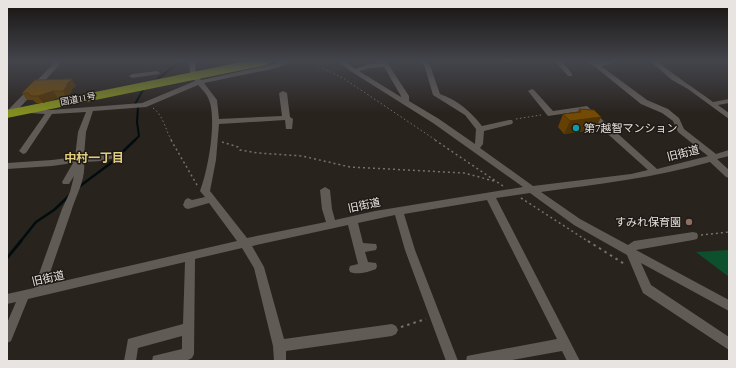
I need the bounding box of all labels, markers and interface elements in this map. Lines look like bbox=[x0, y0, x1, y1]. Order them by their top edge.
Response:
street label: 国道11号 bbox=[60, 91, 96, 107]
place label: 第7越智マンション bbox=[584, 122, 678, 134]
marker: 第7越智マンション bbox=[571, 123, 581, 133]
street label: 旧街道 bbox=[666, 143, 700, 163]
district label: 中村一丁目 bbox=[64, 151, 124, 165]
street label: 旧街道 bbox=[347, 196, 381, 214]
place label: すみれ保育園 bbox=[615, 216, 681, 228]
marker: すみれ保育園 bbox=[684, 217, 694, 227]
street label: 旧街道 bbox=[31, 268, 65, 288]

